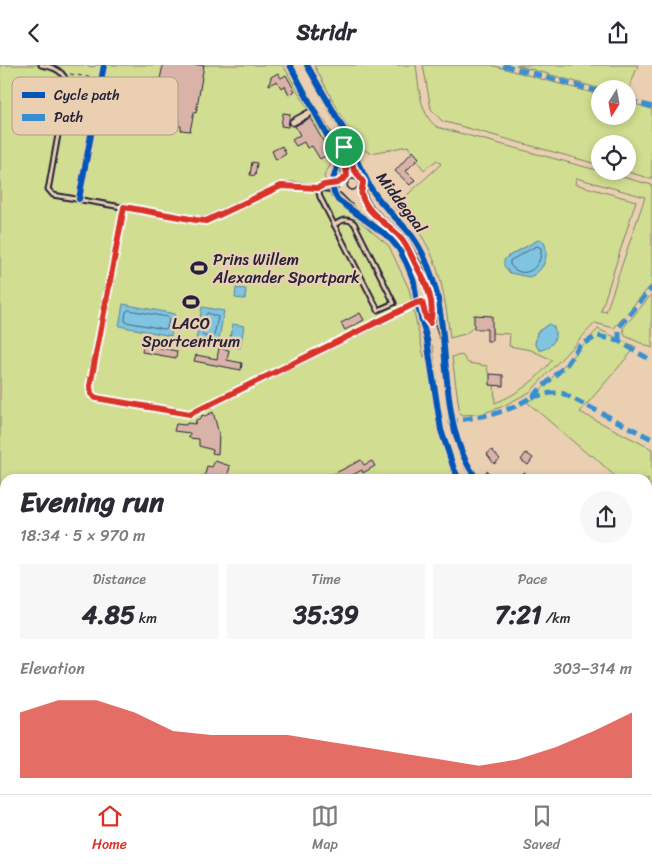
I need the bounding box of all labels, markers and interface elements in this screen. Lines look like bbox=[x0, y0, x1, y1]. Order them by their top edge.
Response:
text: Stridr bbox=[296, 13, 356, 52]
icon: back bbox=[20, 19, 48, 47]
icon: share bbox=[604, 19, 632, 47]
legend bbox=[12, 77, 178, 135]
north arrow bbox=[591, 80, 636, 125]
map controls bbox=[591, 80, 636, 180]
text: Cycle path bbox=[54, 83, 120, 108]
text: Path bbox=[54, 105, 83, 130]
pin bbox=[323, 126, 365, 168]
icon: arrive bbox=[330, 133, 358, 161]
button: locate bbox=[591, 135, 636, 180]
street label: Middegaal bbox=[369, 165, 435, 240]
place label: Prins Willem Alexander Sportpark bbox=[212, 245, 360, 292]
sports icon: Prins Willem Alexander Sportpark bbox=[189, 258, 209, 278]
sports icon: LACO Sportcentrum bbox=[181, 292, 201, 312]
place label: LACO Sportcentrum bbox=[142, 309, 240, 356]
text: Evening run bbox=[20, 477, 164, 526]
button: share bbox=[580, 491, 632, 543]
text: 18:34 · 5 × 970 m bbox=[20, 521, 145, 550]
text: Distance bbox=[93, 567, 146, 592]
text: Time bbox=[311, 567, 341, 592]
text: Pace bbox=[518, 567, 548, 592]
text: 4.85 bbox=[82, 592, 135, 637]
text: 35:39 bbox=[293, 592, 359, 637]
text: 7:21 bbox=[495, 592, 542, 637]
text: km bbox=[135, 606, 157, 631]
text: /km bbox=[542, 606, 571, 631]
text: Elevation bbox=[20, 654, 85, 683]
text: 303–314 m bbox=[553, 654, 632, 683]
tab: Home bbox=[92, 802, 127, 857]
tab: Map bbox=[311, 802, 339, 857]
tab: Saved bbox=[523, 802, 560, 857]

